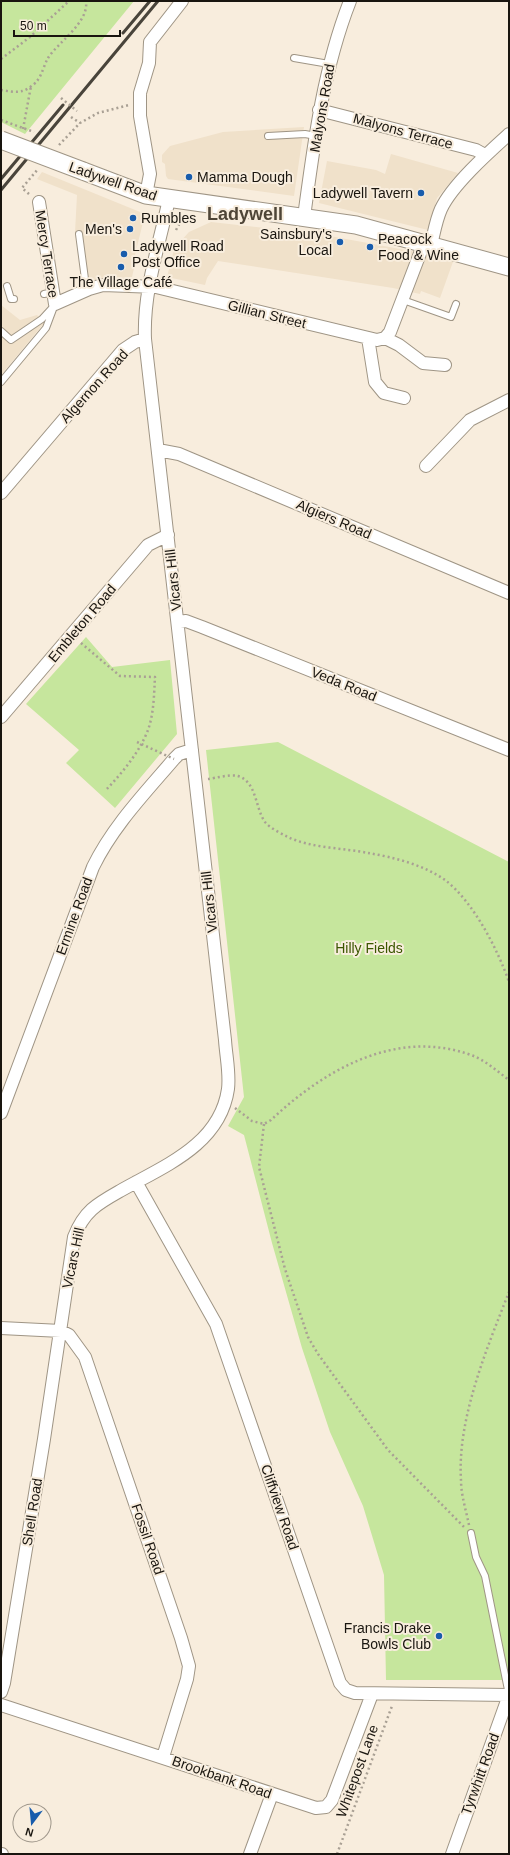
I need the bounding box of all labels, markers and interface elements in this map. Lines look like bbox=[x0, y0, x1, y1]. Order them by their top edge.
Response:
scale bar bbox=[14, 12, 120, 38]
text: 50 m bbox=[20, 19, 47, 33]
street label: Malyons Road bbox=[306, 63, 338, 153]
street label: Malyons Terrace bbox=[351, 110, 455, 152]
street label: Ladywell Road bbox=[67, 158, 159, 204]
place label: Mamma Dough bbox=[197, 169, 293, 185]
marker: Mamma Dough bbox=[184, 172, 194, 182]
place label: Ladywell Tavern bbox=[313, 185, 413, 201]
marker: Ladywell Tavern bbox=[416, 188, 426, 198]
district label: Ladywell bbox=[207, 204, 283, 224]
street label: Mercy Terrace bbox=[32, 209, 62, 299]
place label: Rumbles bbox=[141, 210, 196, 226]
marker: Rumbles bbox=[128, 213, 138, 223]
place label: Men's bbox=[85, 221, 122, 237]
marker: Men's bbox=[125, 224, 135, 234]
place label: Sainsbury's Local bbox=[260, 226, 332, 258]
place label: Peacock Food & Wine bbox=[378, 231, 459, 263]
marker: Sainsbury's Local bbox=[335, 237, 345, 247]
place label: Ladywell Road Post Office bbox=[132, 238, 224, 270]
marker: Peacock Food & Wine bbox=[365, 242, 375, 252]
marker: Ladywell Road Post Office bbox=[119, 249, 129, 259]
marker: The Village Café bbox=[116, 262, 126, 272]
place label: The Village Café bbox=[69, 274, 173, 290]
street label: Gillian Street bbox=[226, 297, 308, 331]
street label: Algernon Road bbox=[57, 346, 131, 426]
street label: Algiers Road bbox=[294, 496, 374, 542]
street label: Vicars Hill bbox=[162, 548, 184, 612]
street label: Embleton Road bbox=[45, 581, 119, 665]
street label: Veda Road bbox=[309, 664, 379, 704]
street label: Vicars Hill bbox=[198, 870, 220, 934]
street label: Ermine Road bbox=[53, 875, 95, 957]
park label: Hilly Fields bbox=[335, 940, 403, 956]
street label: Vicars Hill bbox=[59, 1226, 87, 1290]
street label: Cliffview Road bbox=[258, 1462, 302, 1552]
street label: Shell Road bbox=[19, 1477, 45, 1547]
street label: Fossil Road bbox=[128, 1501, 168, 1577]
place label: Francis Drake Bowls Club bbox=[344, 1620, 431, 1652]
marker: Francis Drake Bowls Club bbox=[434, 1631, 444, 1641]
street label: Whitepost Lane bbox=[333, 1722, 381, 1819]
street label: Tyrwhitt Road bbox=[458, 1731, 502, 1817]
street label: Brookbank Road bbox=[170, 1752, 274, 1802]
north arrow bbox=[12, 1803, 52, 1843]
text: N bbox=[24, 1826, 35, 1839]

